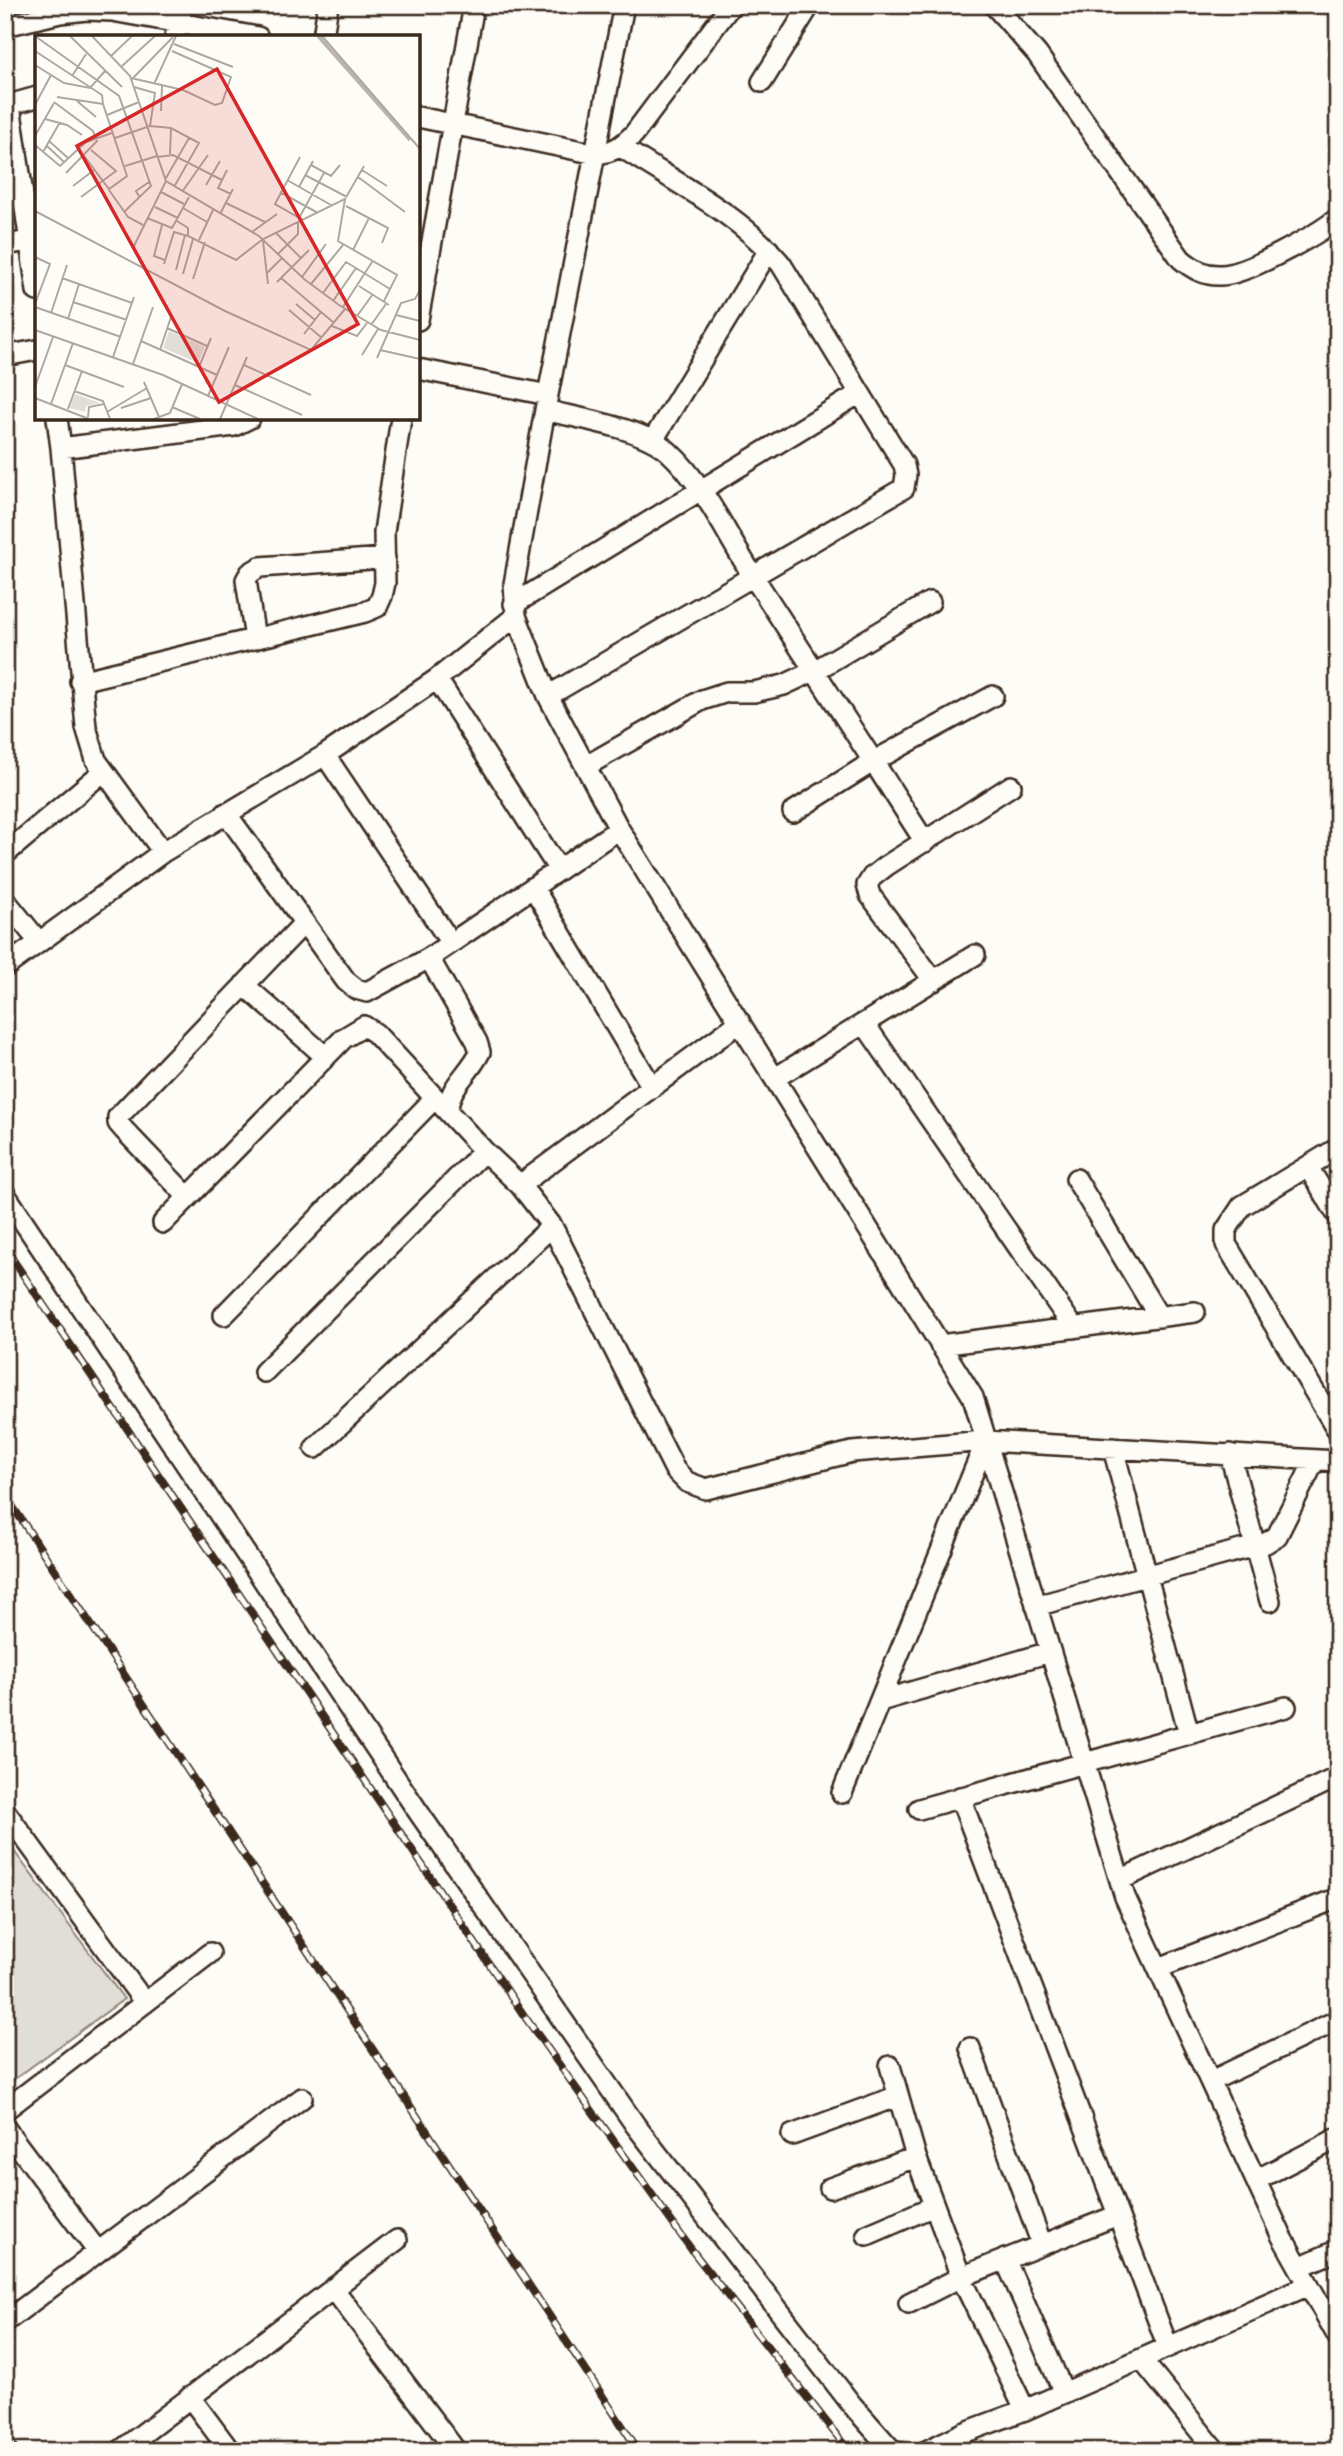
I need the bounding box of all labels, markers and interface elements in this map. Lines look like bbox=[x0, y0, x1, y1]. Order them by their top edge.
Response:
inset map bbox=[35, 35, 420, 420]

